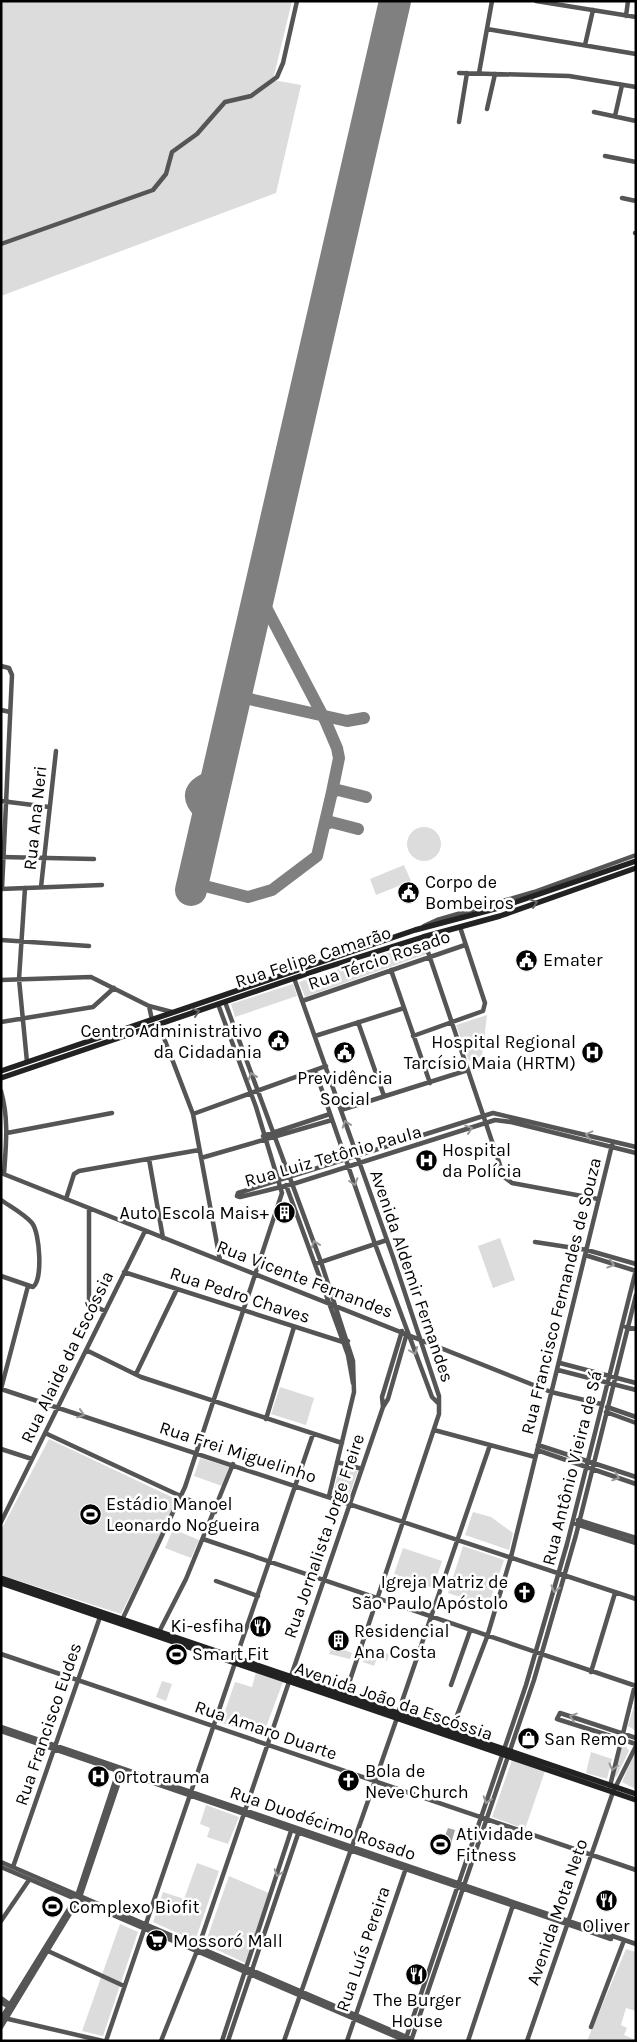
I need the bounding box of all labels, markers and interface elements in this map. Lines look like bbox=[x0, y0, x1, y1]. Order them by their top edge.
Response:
street label: Rua Ana Neri bbox=[19, 765, 51, 871]
place label: Corpo de Bombeiros bbox=[425, 871, 514, 914]
public building icon: Corpo de Bombeiros bbox=[397, 880, 421, 904]
one-way arrow bbox=[530, 899, 538, 909]
street label: Rua Felipe Camarão bbox=[232, 921, 394, 993]
street label: Rua Tércio Rosado bbox=[305, 925, 453, 995]
public building icon: Emater bbox=[515, 948, 539, 972]
place label: Emater bbox=[543, 949, 603, 971]
one-way arrow bbox=[192, 1008, 200, 1018]
place label: Centro Administrativo da Cidadania bbox=[80, 1020, 262, 1063]
public building icon: Centro Administrativo da Cidadania bbox=[266, 1029, 290, 1053]
place label: Hospital Regional Tarcísio Maia (HRTM) bbox=[404, 1031, 576, 1074]
hospital icon: Hospital Regional Tarcísio Maia (HRTM) bbox=[580, 1040, 604, 1064]
public building icon: Previdência Social bbox=[333, 1041, 357, 1065]
place label: Previdência Social bbox=[297, 1067, 393, 1110]
one-way arrow bbox=[248, 1072, 258, 1081]
street label: Rua Luiz Tetônio Paula bbox=[242, 1120, 424, 1192]
one-way arrow bbox=[342, 1121, 352, 1129]
one-way arrow bbox=[464, 1124, 473, 1134]
one-way arrow bbox=[584, 1130, 593, 1141]
place label: Hospital da Polícia bbox=[442, 1139, 522, 1182]
hospital icon: Hospital da Polícia bbox=[414, 1148, 438, 1172]
street label: Rua Francisco Fernandes de Souza bbox=[516, 1155, 606, 1437]
street label: Avenida Aldemir Fernandes bbox=[365, 1167, 459, 1385]
one-way arrow bbox=[348, 1177, 358, 1186]
building icon: Auto Escola Mais+ bbox=[273, 1201, 297, 1225]
place label: Auto Escola Mais+ bbox=[120, 1202, 270, 1224]
street label: Rua Vicente Fernandes bbox=[214, 1235, 396, 1323]
one-way arrow bbox=[311, 1241, 321, 1249]
one-way arrow bbox=[606, 1258, 614, 1268]
street label: Rua Pedro Chaves bbox=[167, 1262, 313, 1328]
street label: Rua Alaide da Escóssia bbox=[16, 1267, 118, 1447]
one-way arrow bbox=[408, 1346, 419, 1355]
street label: Rua Antônio Vieira de Sá bbox=[537, 1368, 607, 1568]
one-way arrow bbox=[76, 1409, 85, 1419]
street label: Rua Frei Miguelinho bbox=[157, 1416, 319, 1488]
street label: Rua Jornalista Jorge Freire bbox=[279, 1431, 369, 1641]
one-way arrow bbox=[611, 1471, 620, 1481]
place label: Estádio Manoel Leonardo Nogueira bbox=[106, 1493, 260, 1536]
sports icon: Estádio Manoel Leonardo Nogueira bbox=[78, 1502, 102, 1526]
place label: Igreja Matriz de São Paulo Apóstolo bbox=[352, 1571, 508, 1614]
church icon: Igreja Matriz de São Paulo Apóstolo bbox=[512, 1580, 536, 1604]
one-way arrow bbox=[550, 1584, 560, 1592]
restaurant icon: Ki-esfiha bbox=[248, 1614, 272, 1638]
place label: Ki-esfiha bbox=[170, 1615, 244, 1637]
place label: Residencial Ana Costa bbox=[354, 1620, 449, 1663]
building icon: Residencial Ana Costa bbox=[326, 1629, 350, 1653]
street label: Rua Francisco Eudes bbox=[10, 1640, 86, 1808]
sports icon: Smart Fit bbox=[164, 1642, 188, 1666]
place label: Smart Fit bbox=[192, 1643, 269, 1665]
street label: Avenida João da Escóssia bbox=[292, 1657, 496, 1745]
street label: Rua Amaro Duarte bbox=[192, 1695, 340, 1765]
one-way arrow bbox=[569, 1713, 578, 1723]
shop icon: San Remo bbox=[516, 1727, 540, 1751]
place label: San Remo bbox=[544, 1728, 627, 1750]
place label: Bola de Neve Church bbox=[365, 1760, 469, 1803]
one-way arrow bbox=[609, 1762, 619, 1770]
hospital icon: Ortotrauma bbox=[86, 1765, 110, 1789]
place label: Ortotrauma bbox=[114, 1766, 210, 1788]
church icon: Bola de Neve Church bbox=[337, 1769, 361, 1793]
street label: Rua Duodécimo Rosado bbox=[227, 1781, 419, 1865]
one-way arrow bbox=[483, 1796, 493, 1804]
place label: Atividade Fitness bbox=[456, 1823, 533, 1866]
sports icon: Atividade Fitness bbox=[428, 1832, 452, 1856]
street label: Avenida Mota Neto bbox=[522, 1836, 592, 1988]
one-way arrow bbox=[273, 1869, 283, 1877]
street label: Rua Luís Pereira bbox=[331, 1883, 395, 2015]
restaurant icon: Oliver bbox=[594, 1889, 618, 1913]
sports icon: Complexo Biofit bbox=[41, 1895, 65, 1919]
place label: Complexo Biofit bbox=[69, 1896, 200, 1918]
place label: Oliver bbox=[583, 1915, 630, 1937]
supermarket icon: Mossoró Mall bbox=[145, 1929, 169, 1953]
place label: Mossoró Mall bbox=[173, 1930, 283, 1952]
restaurant icon: The Burger House bbox=[405, 1963, 429, 1987]
place label: The Burger House bbox=[373, 1989, 461, 2032]

